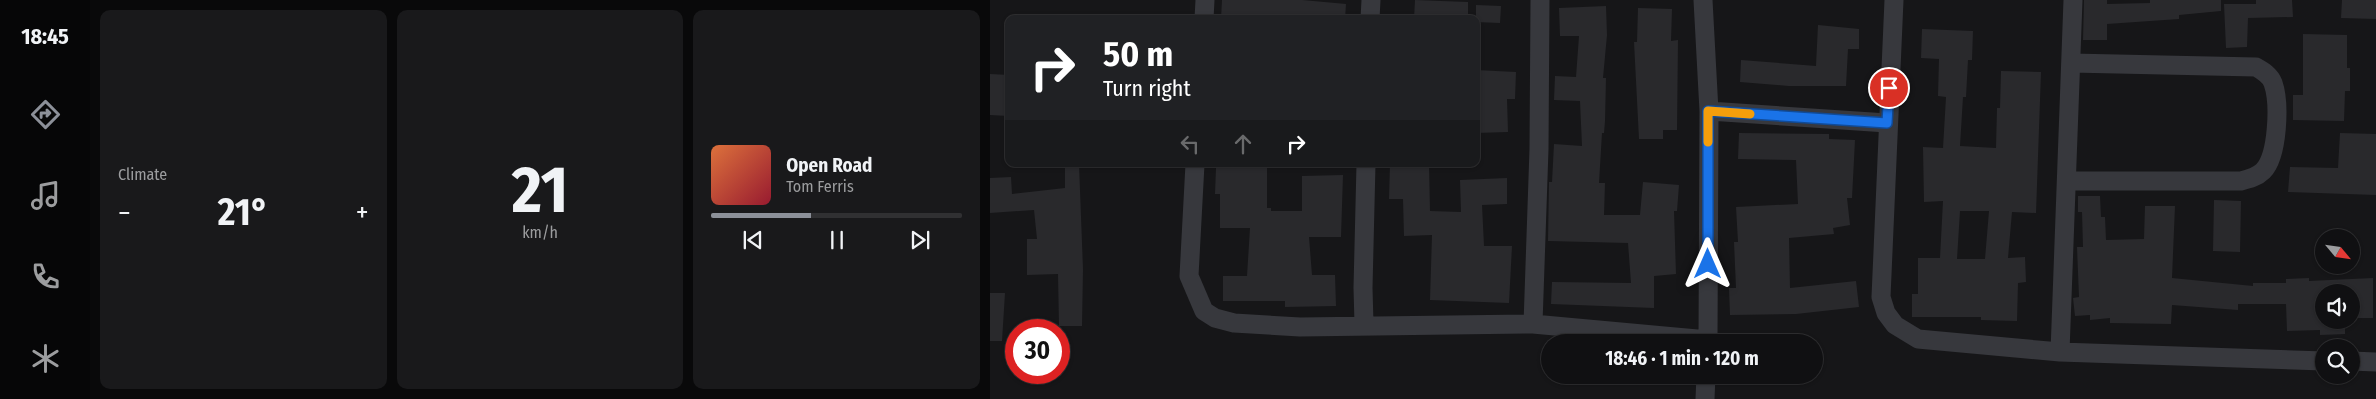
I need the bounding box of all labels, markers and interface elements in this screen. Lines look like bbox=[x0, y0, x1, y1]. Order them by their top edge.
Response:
text: 18:45 bbox=[21, 23, 69, 50]
text: 50 m bbox=[1103, 33, 1173, 75]
icon: right bbox=[1020, 35, 1085, 100]
pin bbox=[1868, 67, 1910, 109]
icon: arrive bbox=[1875, 74, 1903, 102]
text: Turn right bbox=[1103, 75, 1191, 102]
icon: directions bbox=[28, 97, 63, 132]
icon: left bbox=[1176, 130, 1204, 158]
icon: ahead bbox=[1229, 130, 1257, 158]
icon: right bbox=[1282, 130, 1310, 158]
text: 21 bbox=[512, 151, 568, 229]
text: Open Road bbox=[786, 154, 872, 177]
text: Climate bbox=[118, 165, 167, 184]
text: Tom Ferris bbox=[786, 177, 854, 196]
icon: music bbox=[28, 178, 63, 213]
text: 21° bbox=[218, 189, 269, 235]
text: − bbox=[118, 196, 131, 229]
text: + bbox=[356, 196, 369, 229]
text: km/h bbox=[522, 223, 558, 242]
icon: previous bbox=[739, 226, 767, 254]
icon: pause bbox=[823, 226, 851, 254]
icon: next bbox=[906, 226, 934, 254]
north arrow bbox=[2315, 229, 2360, 274]
map controls bbox=[2315, 229, 2360, 384]
position arrow bbox=[1681, 237, 1733, 289]
icon: phone bbox=[28, 259, 63, 294]
button: sound bbox=[2315, 284, 2360, 329]
speed limit sign: 30 bbox=[1005, 319, 1070, 384]
button: search bbox=[2315, 339, 2360, 384]
icon: climate bbox=[28, 341, 63, 376]
text: 18:46 · 1 min · 120 m bbox=[1605, 347, 1759, 370]

